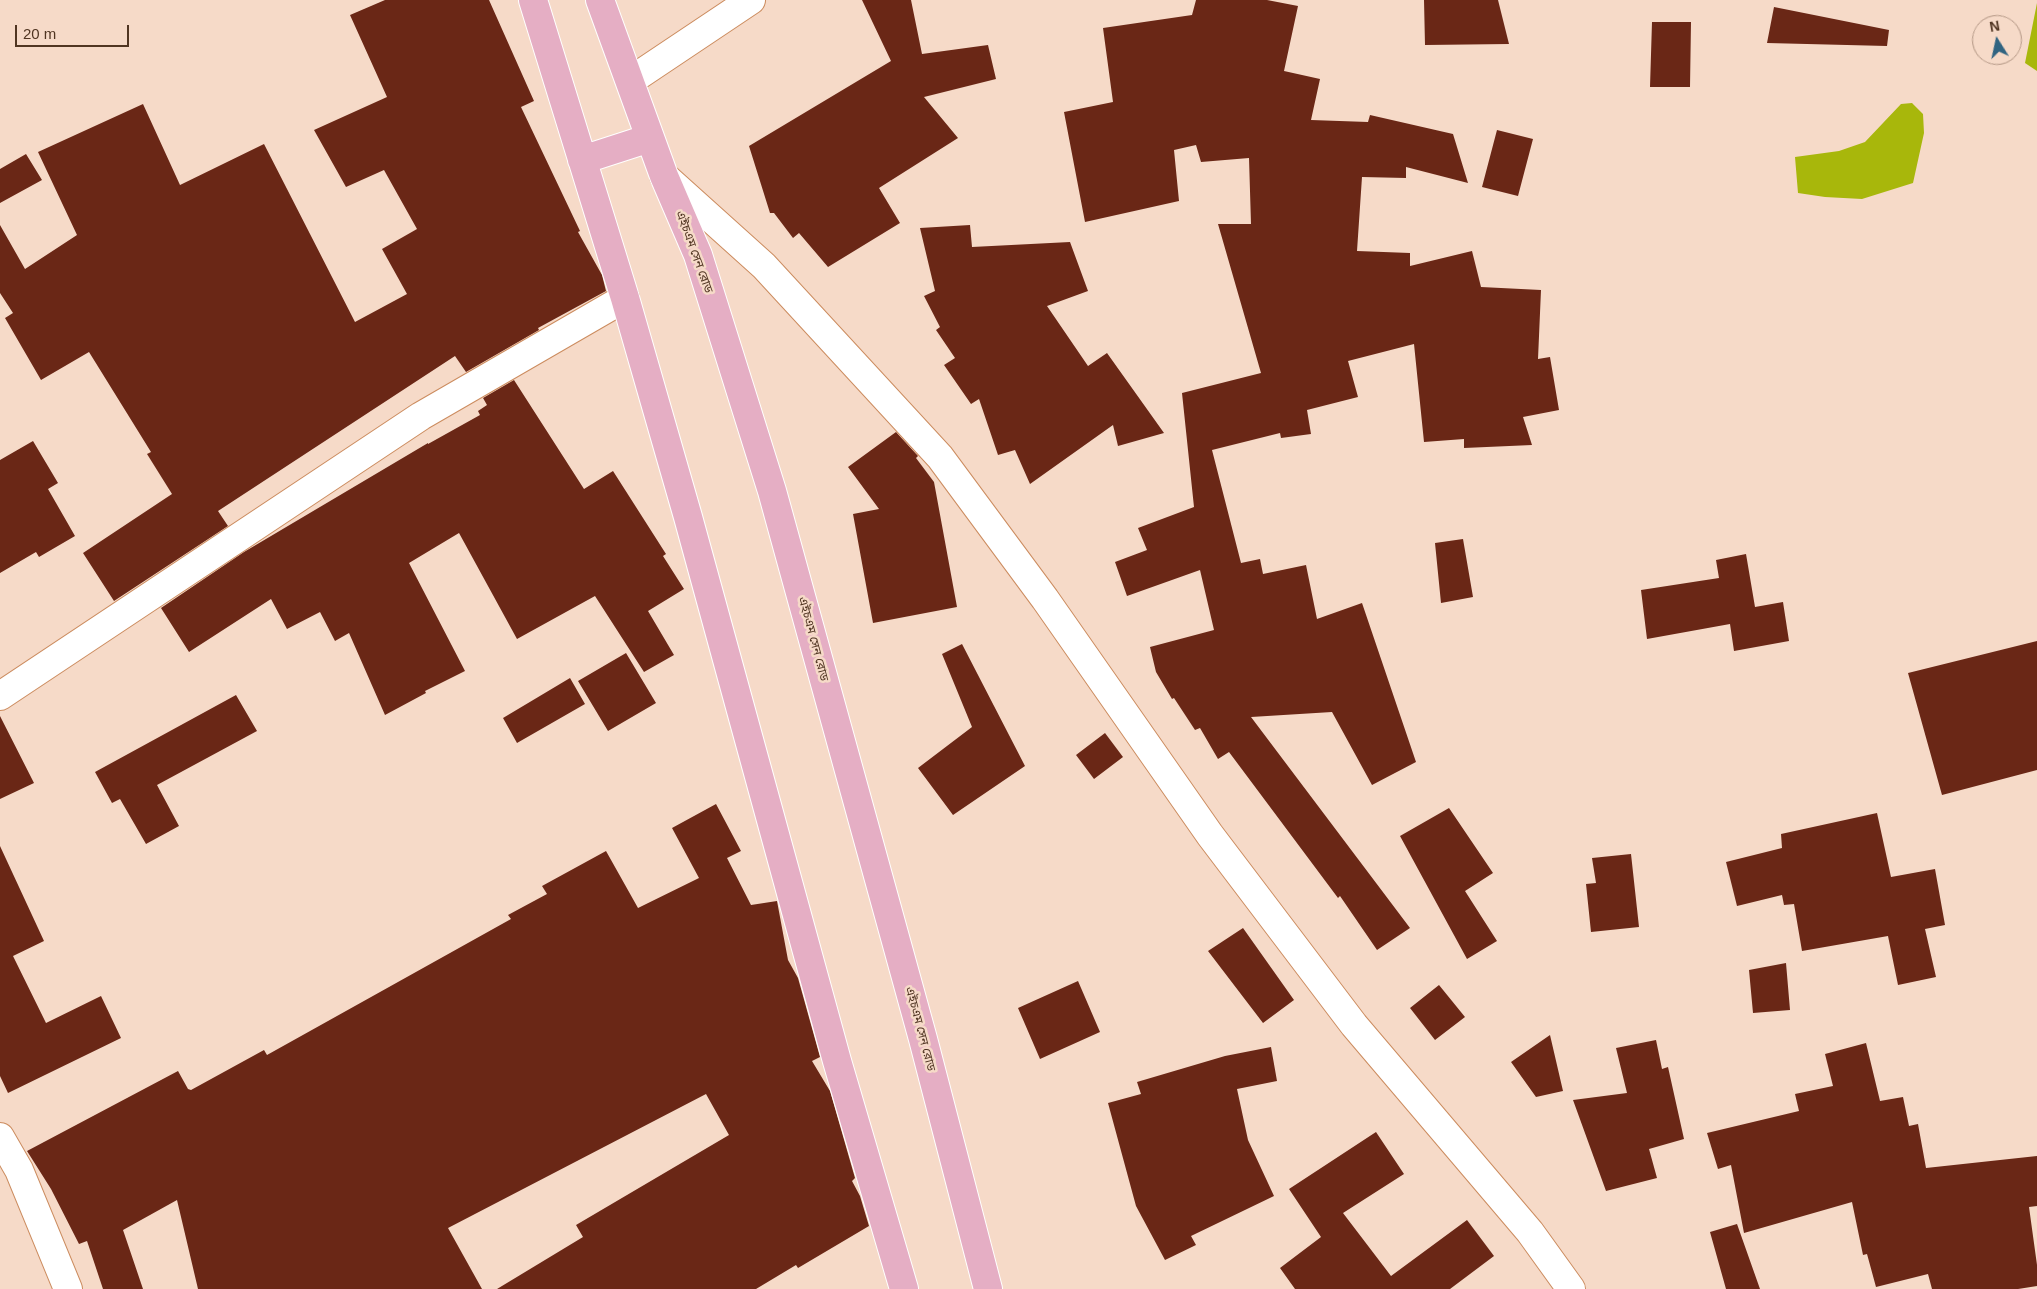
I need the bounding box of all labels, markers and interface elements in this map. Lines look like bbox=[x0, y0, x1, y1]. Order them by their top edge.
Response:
scale bar bbox=[18, 15, 131, 47]
north arrow bbox=[1972, 15, 2022, 65]
text: N bbox=[1988, 17, 2001, 35]
text: 20 m bbox=[23, 25, 56, 42]
street label: এইচএম সেন রোড bbox=[672, 209, 716, 295]
street label: এইচএম সেন রোড bbox=[795, 595, 831, 683]
street label: এইচএম সেন রোড bbox=[902, 985, 938, 1073]

